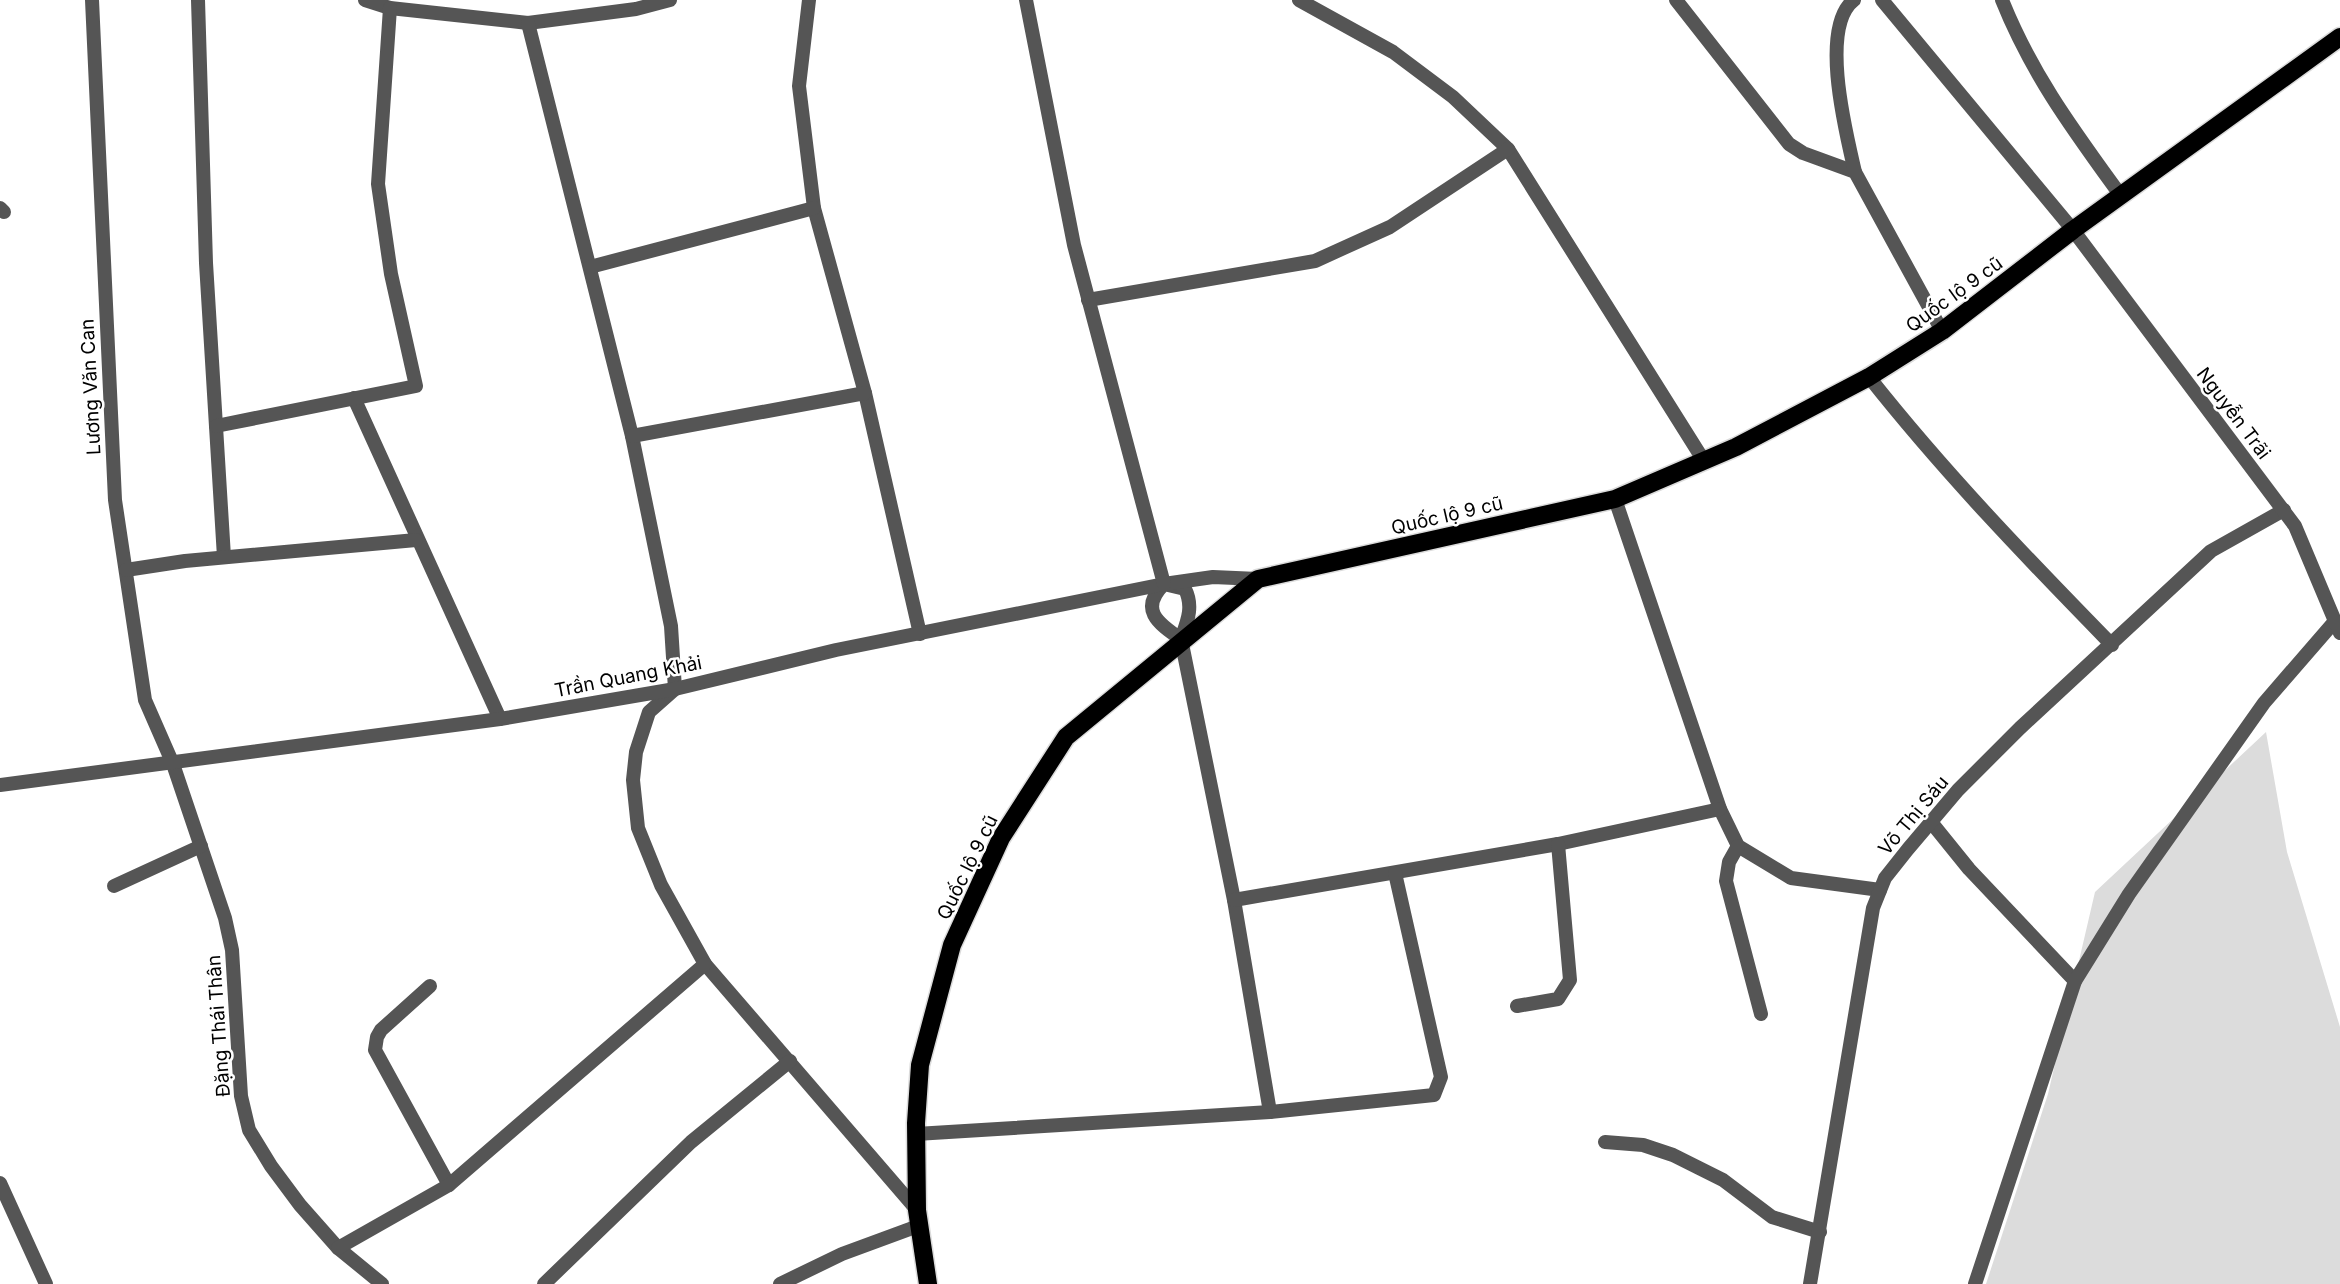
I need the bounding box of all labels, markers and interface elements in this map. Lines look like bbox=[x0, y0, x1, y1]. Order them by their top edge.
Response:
street label: Quốc lộ 9 cũ bbox=[1901, 252, 2007, 337]
street label: Lương Văn Can bbox=[75, 318, 106, 456]
street label: Nguyễn Trãi bbox=[2192, 363, 2276, 464]
street label: Quốc lộ 9 cũ bbox=[1389, 491, 1505, 540]
street label: Trần Quang Khải bbox=[553, 651, 704, 702]
street label: Võ Thị Sáu bbox=[1874, 771, 1953, 860]
street label: Quốc lộ 9 cũ bbox=[932, 811, 1003, 923]
street label: Đặng Thái Thân bbox=[202, 954, 235, 1098]

